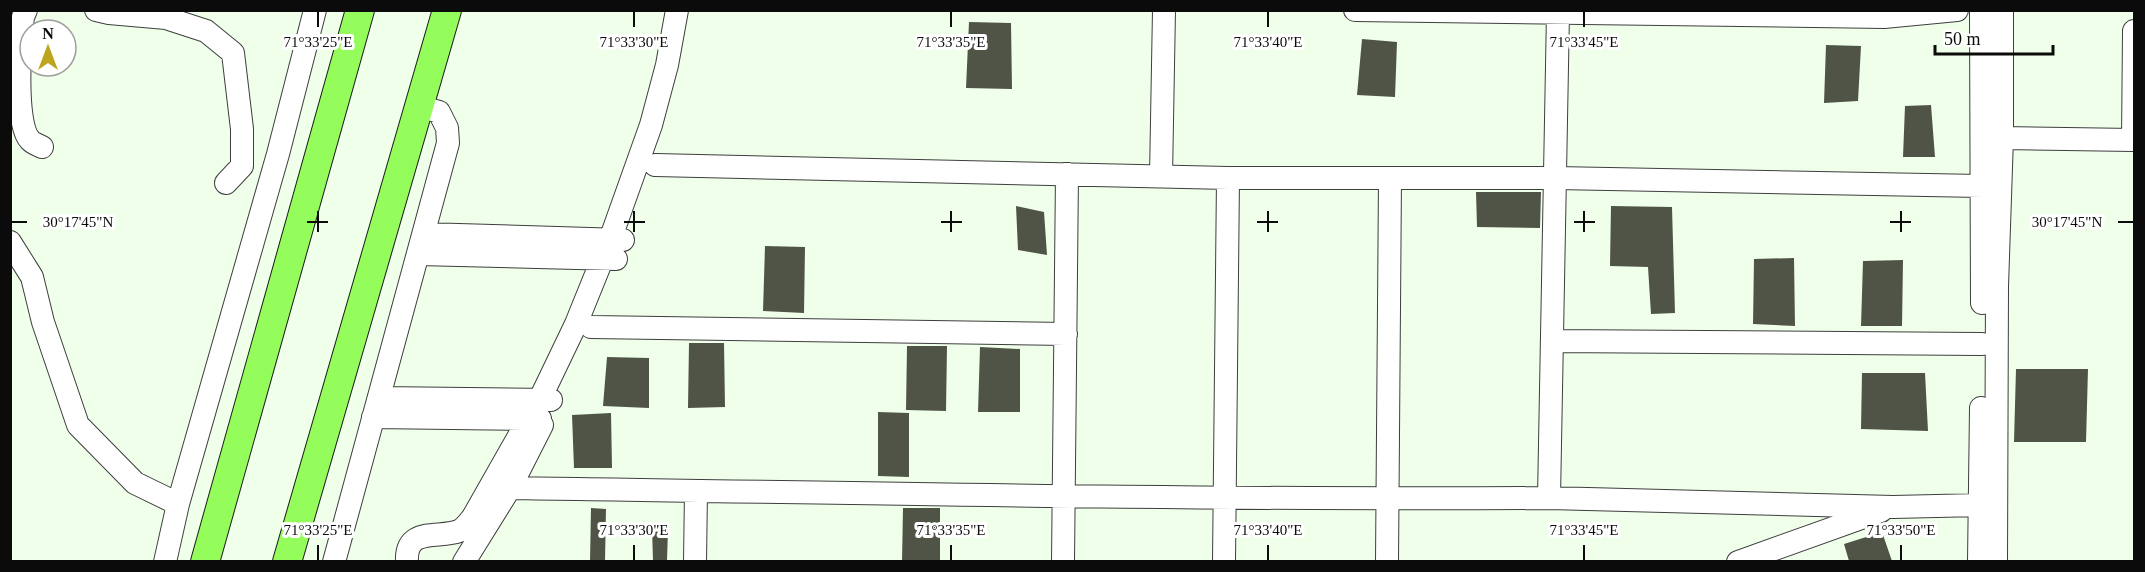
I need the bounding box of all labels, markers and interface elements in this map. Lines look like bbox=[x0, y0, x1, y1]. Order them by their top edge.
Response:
north arrow bbox=[18, 18, 78, 78]
scale bar bbox=[1935, 18, 2054, 56]
text: N bbox=[42, 25, 54, 42]
text: 50 m bbox=[1944, 29, 1981, 49]
text: 71°33'25"E bbox=[284, 34, 353, 50]
text: 71°33'30"E bbox=[600, 34, 669, 50]
text: 71°33'35"E bbox=[917, 34, 986, 50]
text: 71°33'40"E bbox=[1234, 34, 1303, 50]
text: 71°33'45"E bbox=[1550, 34, 1619, 50]
text: 30°17'45"N bbox=[43, 214, 113, 230]
text: 30°17'45"N bbox=[2032, 214, 2102, 230]
text: 71°33'25"E bbox=[284, 522, 353, 538]
text: 71°33'30"E bbox=[600, 522, 669, 538]
text: 71°33'35"E bbox=[917, 522, 986, 538]
text: 71°33'40"E bbox=[1234, 522, 1303, 538]
text: 71°33'45"E bbox=[1550, 522, 1619, 538]
text: 71°33'50"E bbox=[1867, 522, 1936, 538]

